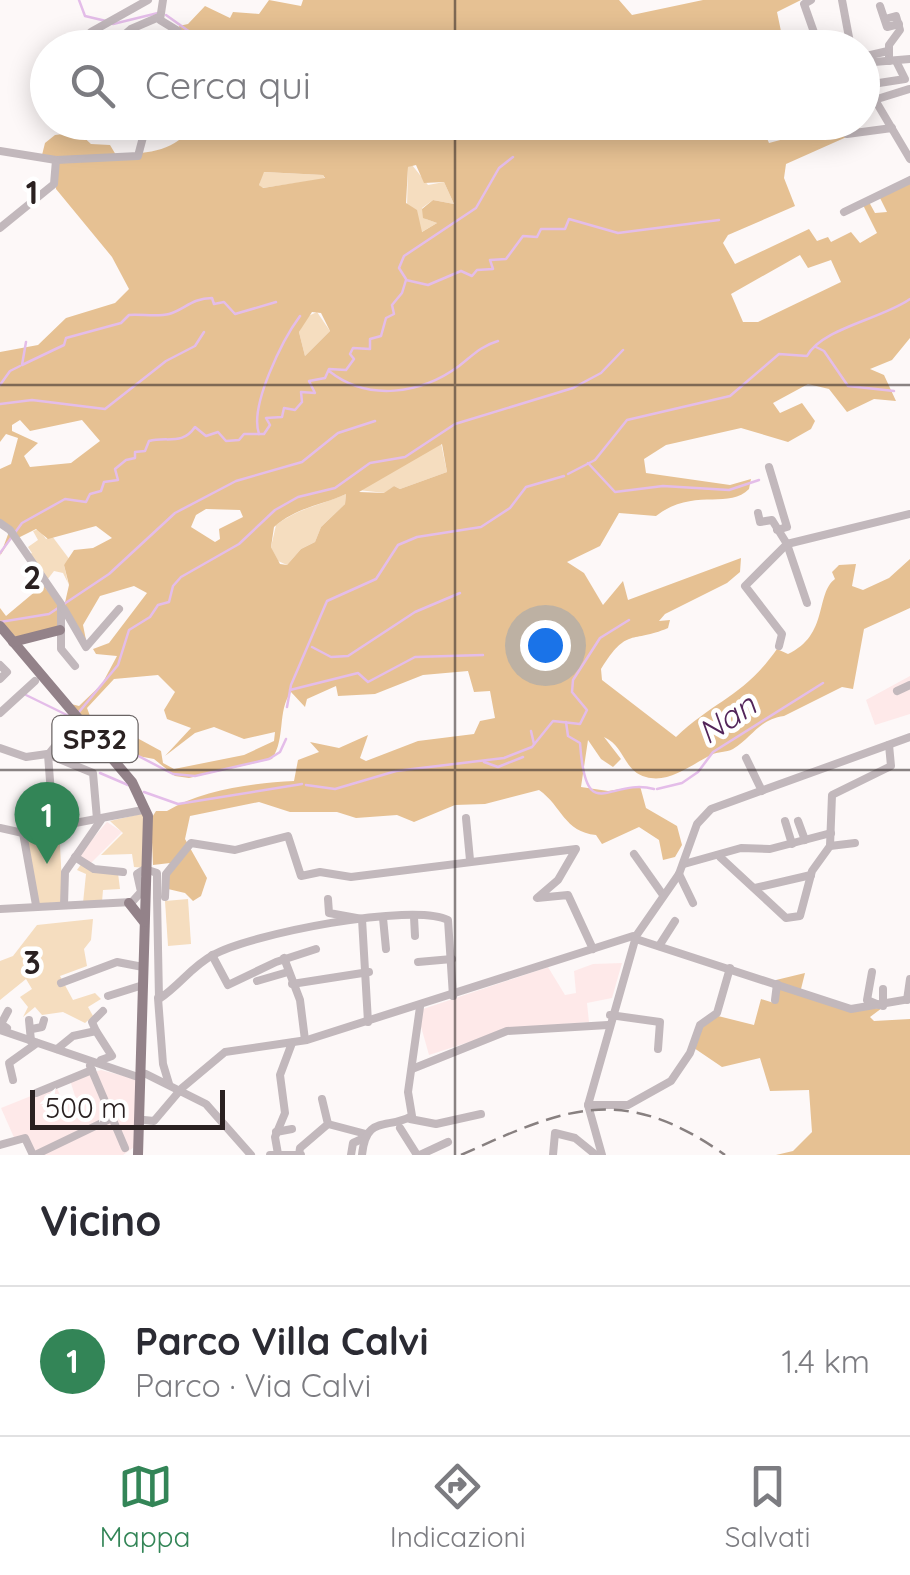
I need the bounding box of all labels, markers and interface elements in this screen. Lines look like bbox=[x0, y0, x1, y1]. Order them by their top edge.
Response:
search box bbox=[30, 30, 880, 140]
icon: search bbox=[65, 58, 120, 113]
text: Cerca qui bbox=[145, 61, 311, 109]
text: 1 bbox=[26, 172, 38, 212]
text: 2 bbox=[23, 557, 41, 597]
your location bbox=[520, 620, 571, 671]
water label: Nan bbox=[690, 684, 764, 752]
road number: SP32 bbox=[52, 716, 138, 762]
pin: 1 bbox=[15, 782, 80, 864]
text: 3 bbox=[23, 942, 41, 982]
scale bar bbox=[30, 1085, 225, 1130]
text: 500 m bbox=[45, 1090, 127, 1125]
text: Vicino bbox=[40, 1194, 161, 1247]
text: Parco Villa Calvi bbox=[135, 1317, 428, 1365]
text: 1 bbox=[66, 1341, 79, 1381]
text: 1.4 km bbox=[781, 1341, 870, 1381]
text: Parco · Via Calvi bbox=[135, 1365, 371, 1405]
tab: Mappa bbox=[100, 1459, 191, 1554]
tab: Indicazioni bbox=[390, 1459, 526, 1554]
tab: Salvati bbox=[725, 1459, 810, 1554]

